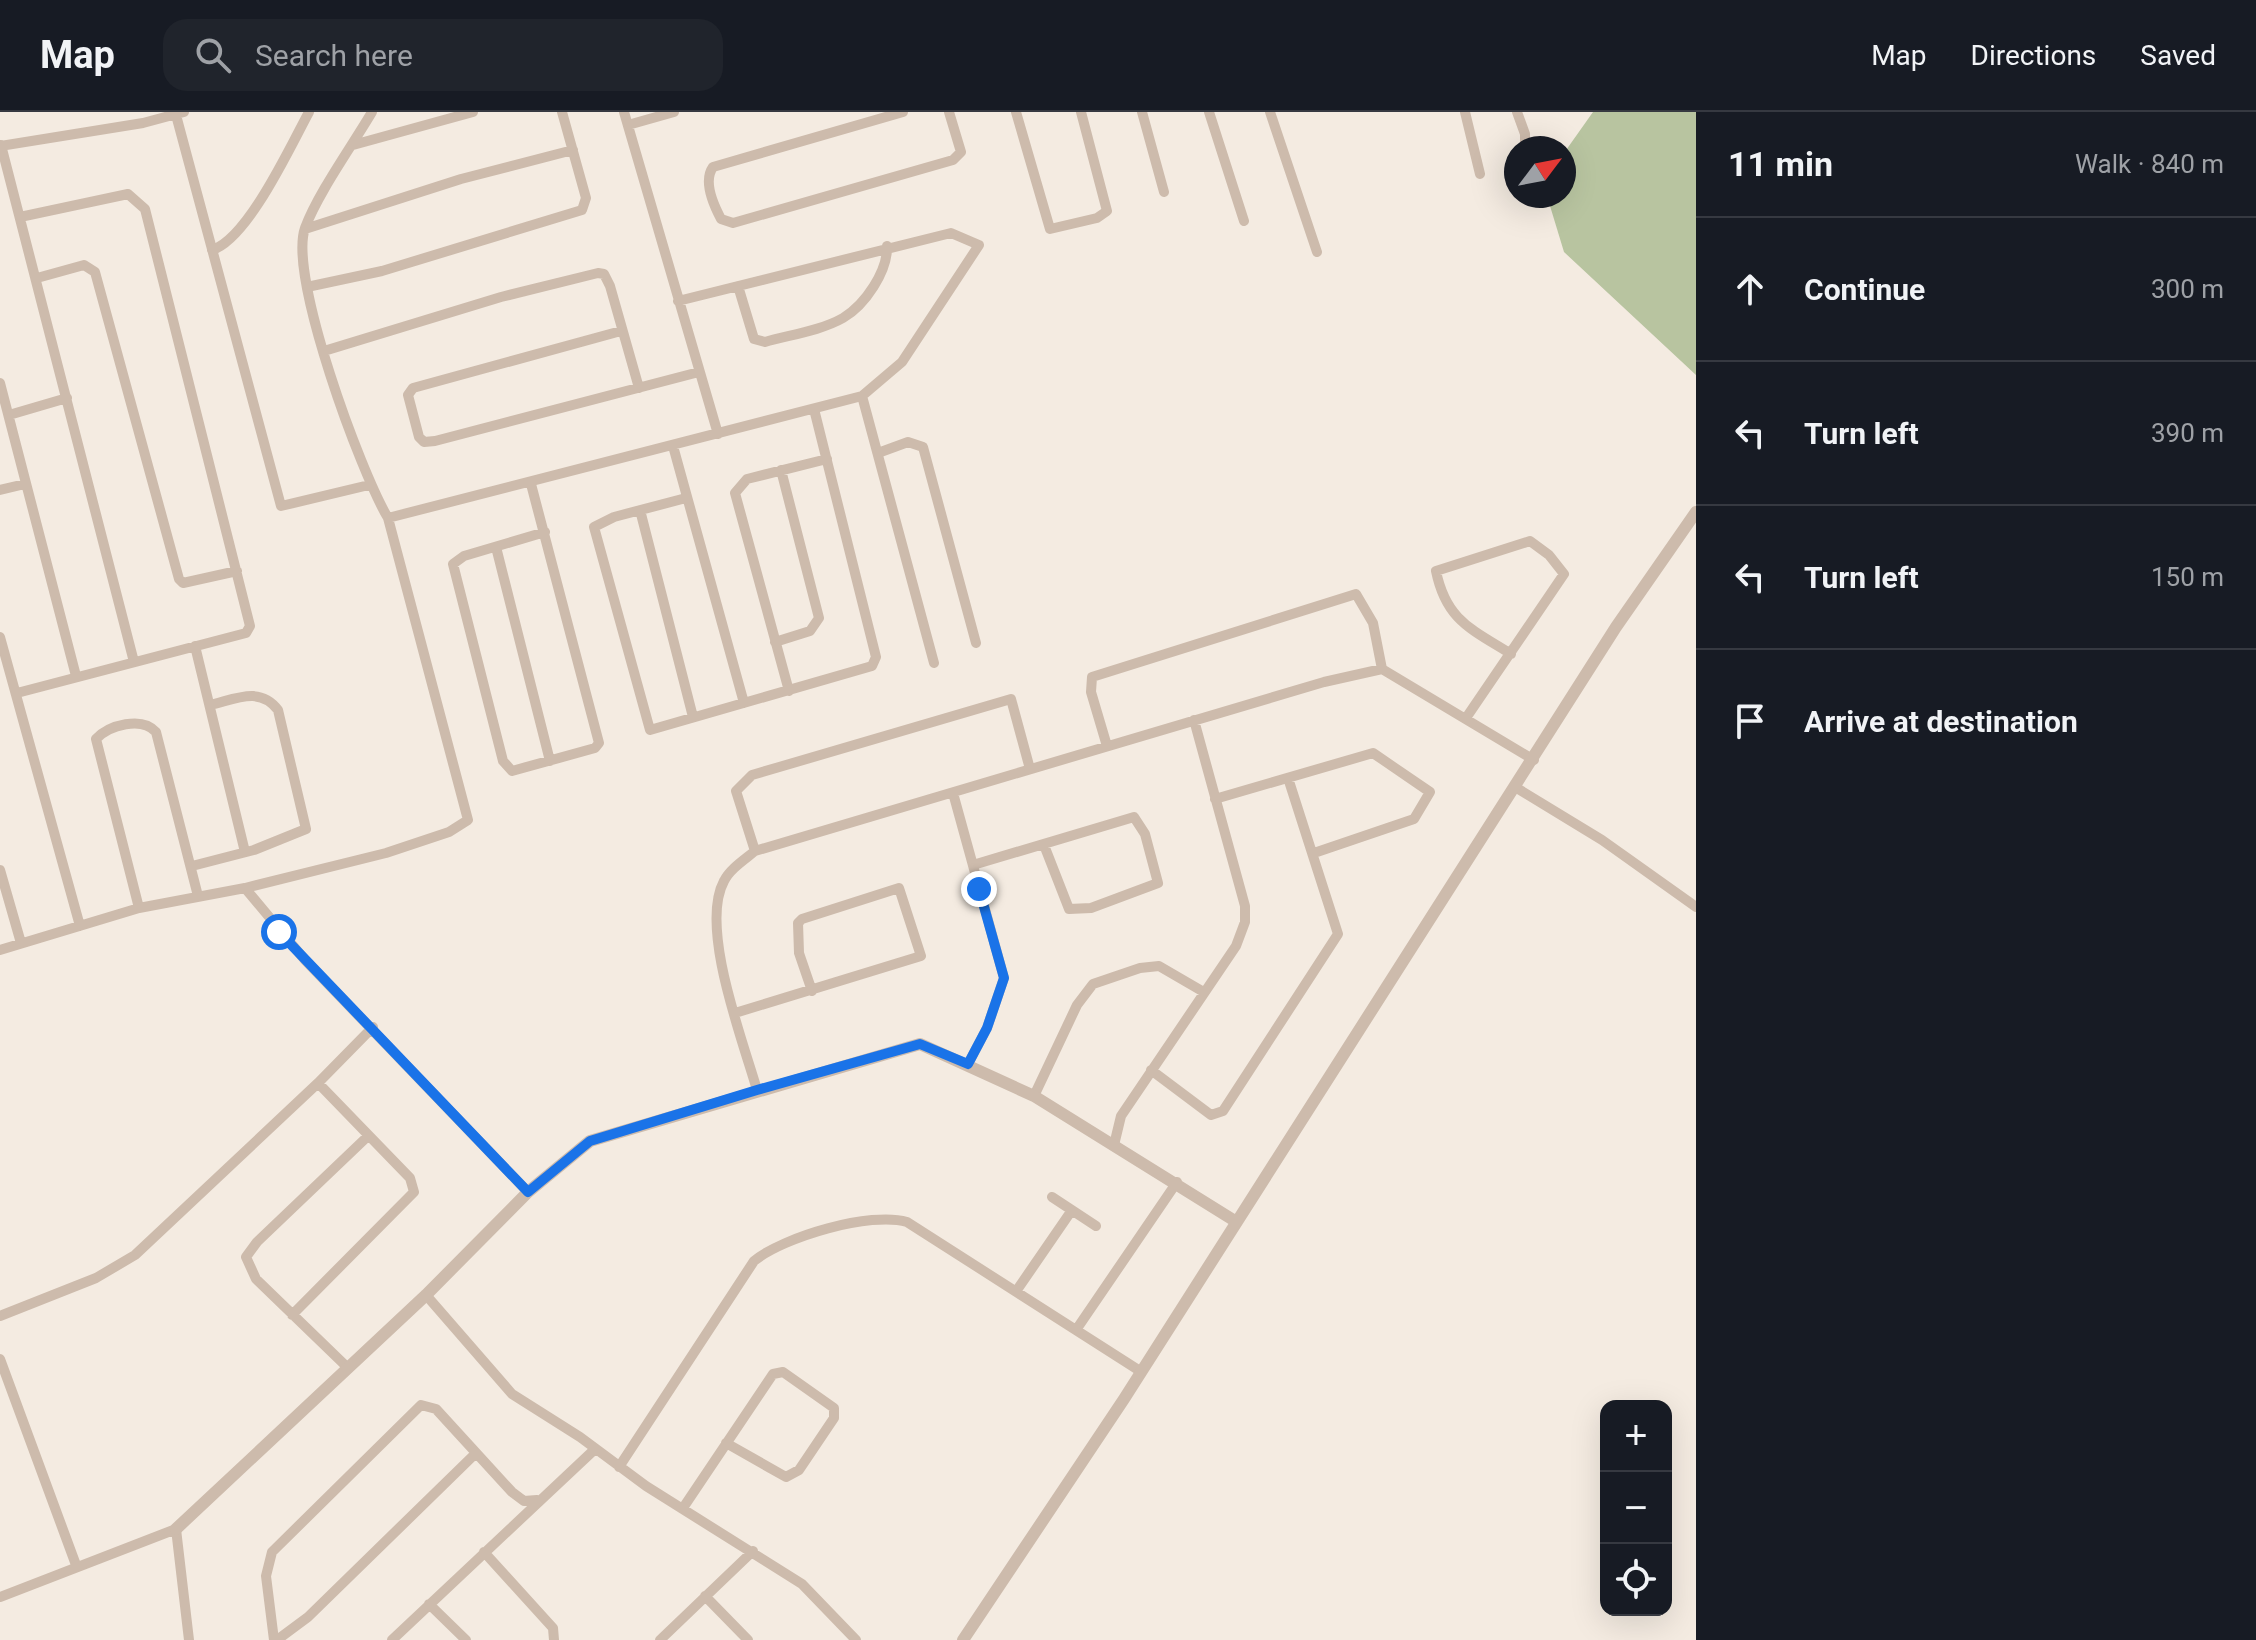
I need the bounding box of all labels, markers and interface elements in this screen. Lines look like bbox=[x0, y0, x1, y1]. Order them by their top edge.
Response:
search box bbox=[163, 19, 723, 91]
text: Map bbox=[40, 33, 115, 77]
icon: search bbox=[191, 33, 235, 77]
text: Search here bbox=[255, 38, 413, 73]
text: Map bbox=[1871, 39, 1927, 72]
text: Directions bbox=[1971, 39, 2096, 72]
text: Saved bbox=[2140, 39, 2216, 72]
north arrow bbox=[1504, 136, 1576, 208]
text: 11 min bbox=[1728, 144, 1833, 184]
text: Walk · 840 m bbox=[2075, 149, 2224, 179]
icon: ahead bbox=[1728, 267, 1772, 311]
text: Continue bbox=[1804, 272, 1925, 307]
text: 300 m bbox=[2151, 274, 2224, 304]
icon: left bbox=[1728, 411, 1772, 455]
text: Turn left bbox=[1804, 416, 1919, 451]
text: 390 m bbox=[2151, 418, 2224, 448]
icon: left bbox=[1728, 555, 1772, 599]
text: Turn left bbox=[1804, 560, 1919, 595]
text: 150 m bbox=[2151, 562, 2224, 592]
icon: arrive bbox=[1728, 699, 1772, 743]
text: Arrive at destination bbox=[1804, 704, 2078, 739]
route end bbox=[961, 871, 997, 907]
route start bbox=[261, 914, 297, 950]
map controls bbox=[1600, 1400, 1672, 1616]
button: + bbox=[1600, 1400, 1672, 1472]
button: − bbox=[1600, 1472, 1672, 1544]
button: locate bbox=[1600, 1544, 1672, 1616]

